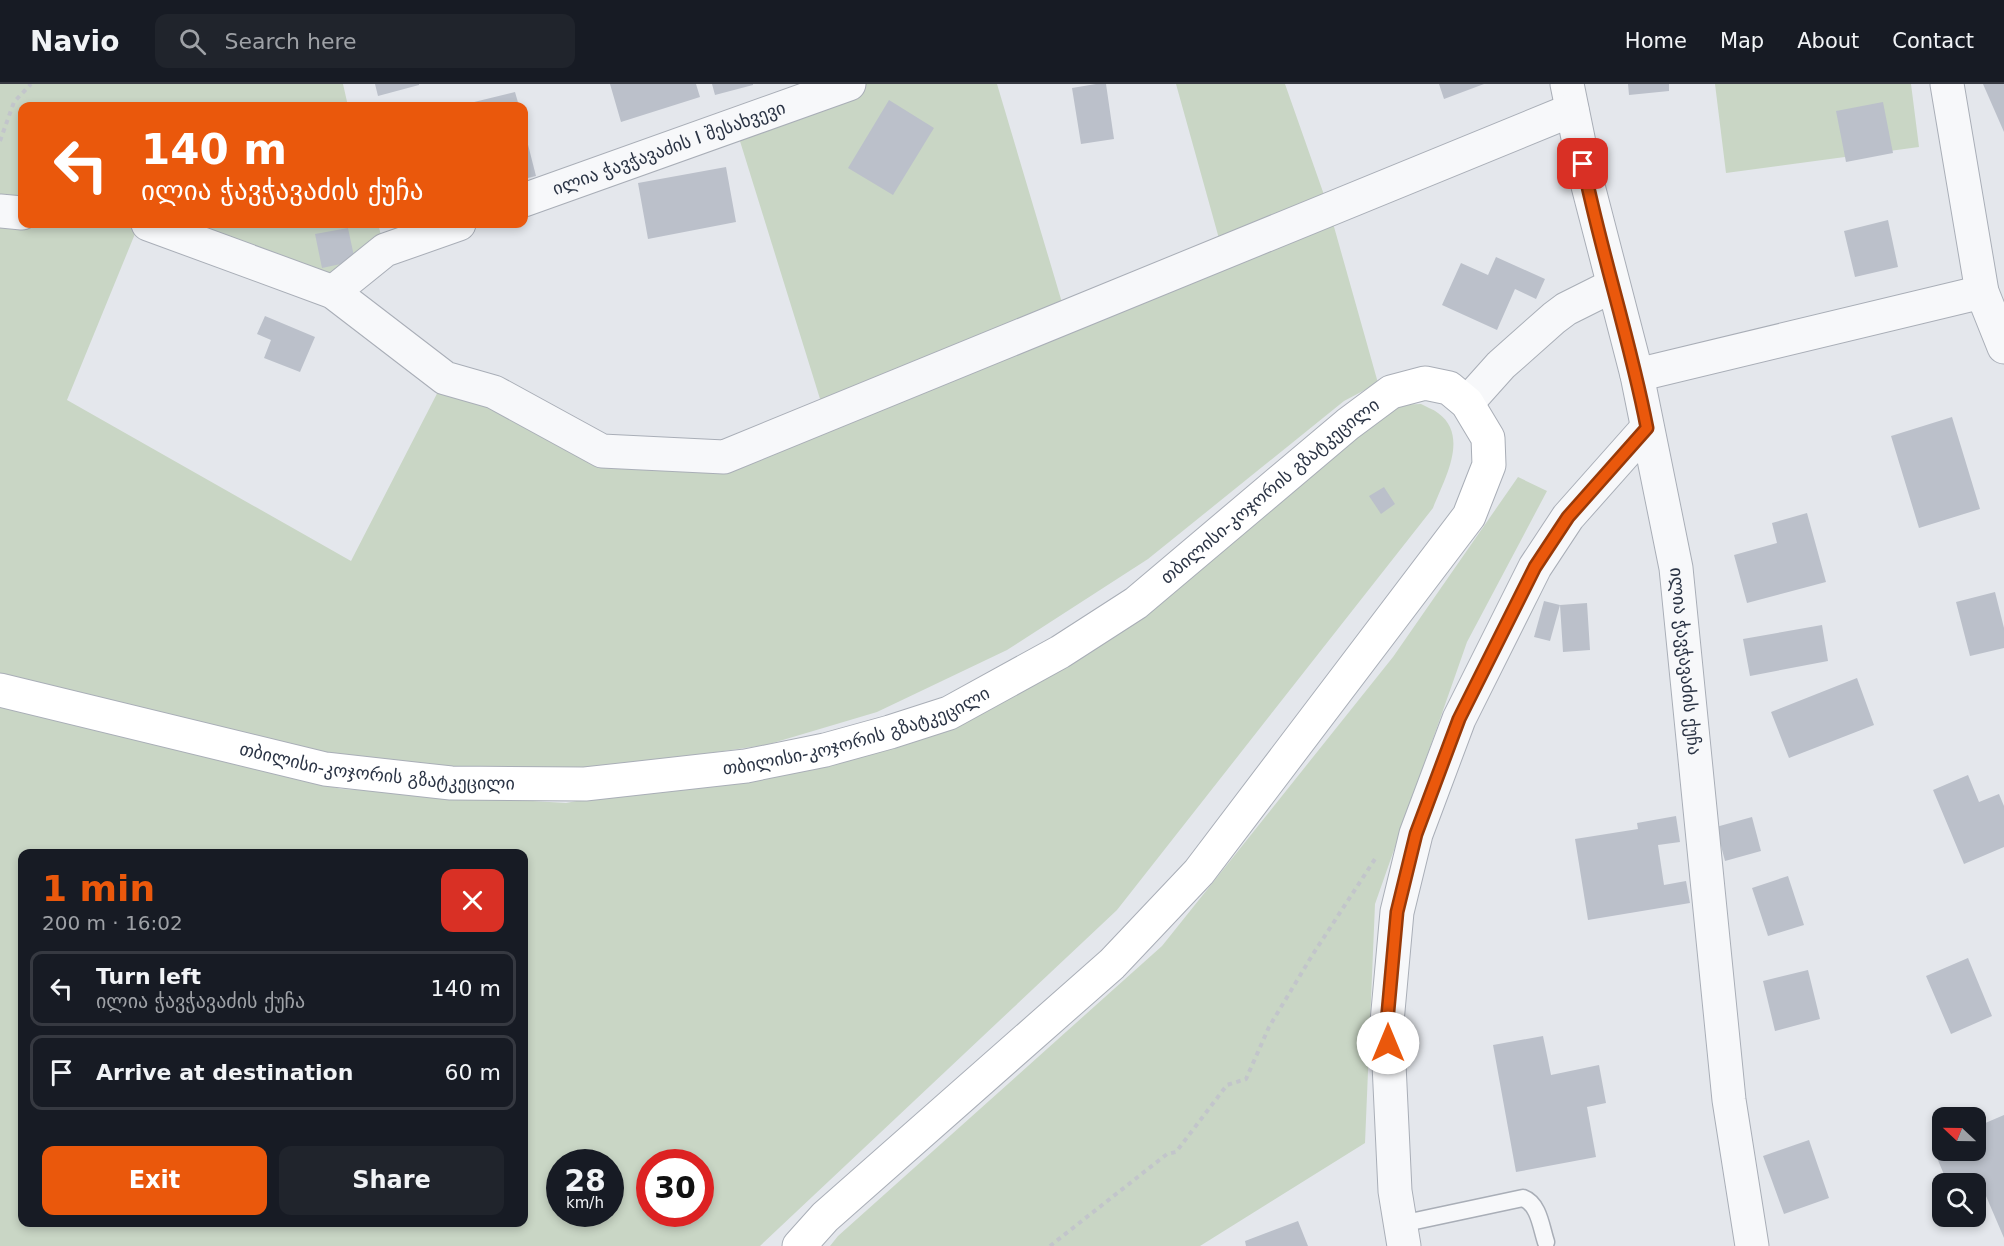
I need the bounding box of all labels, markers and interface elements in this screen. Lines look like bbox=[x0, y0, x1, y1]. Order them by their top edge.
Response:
search box bbox=[155, 14, 575, 68]
text: Navio bbox=[30, 25, 119, 58]
icon: search bbox=[176, 25, 209, 58]
text: Search here bbox=[224, 29, 357, 54]
text: Home bbox=[1625, 29, 1687, 53]
text: Map bbox=[1720, 29, 1764, 53]
text: About bbox=[1797, 29, 1859, 53]
text: Contact bbox=[1892, 29, 1974, 53]
street label: ილია ჭავჭავაძის I შესახვევი bbox=[550, 97, 788, 199]
text: 140 m bbox=[141, 125, 287, 174]
icon: left bbox=[42, 126, 120, 204]
pin bbox=[1557, 138, 1608, 189]
icon: arrive bbox=[1566, 147, 1599, 180]
text: ილია ჭავჭავაძის ქუჩა bbox=[141, 175, 423, 206]
street label: თბილისი-კოჯორის გზატკეცილი bbox=[1156, 394, 1383, 588]
street label: ილია ჭავჭავაძის ქუჩა bbox=[1666, 566, 1706, 756]
street label: თბილისი-კოჯორის გზატკეცილი bbox=[722, 682, 993, 779]
street label: თბილისი-კოჯორის გზატკეცილი bbox=[238, 738, 515, 793]
text: 1 min bbox=[42, 868, 155, 909]
button: close bbox=[441, 869, 504, 932]
text: 200 m · 16:02 bbox=[42, 911, 183, 935]
text: Turn left bbox=[96, 964, 201, 989]
icon: left bbox=[45, 972, 78, 1005]
text: 140 m bbox=[431, 976, 501, 1001]
text: ილია ჭავჭავაძის ქუჩა bbox=[96, 989, 305, 1013]
position arrow bbox=[1356, 1011, 1420, 1075]
icon: arrive bbox=[45, 1056, 78, 1089]
text: Arrive at destination bbox=[96, 1060, 353, 1085]
text: 60 m bbox=[445, 1060, 501, 1085]
north arrow bbox=[1932, 1107, 1986, 1161]
map controls bbox=[1932, 1107, 1986, 1227]
button: Exit bbox=[42, 1146, 267, 1215]
button: Share bbox=[279, 1146, 504, 1215]
speed limit sign: 30 bbox=[636, 1149, 714, 1227]
text: 28 bbox=[564, 1163, 606, 1198]
button: search bbox=[1932, 1173, 1986, 1227]
text: km/h bbox=[566, 1194, 604, 1212]

